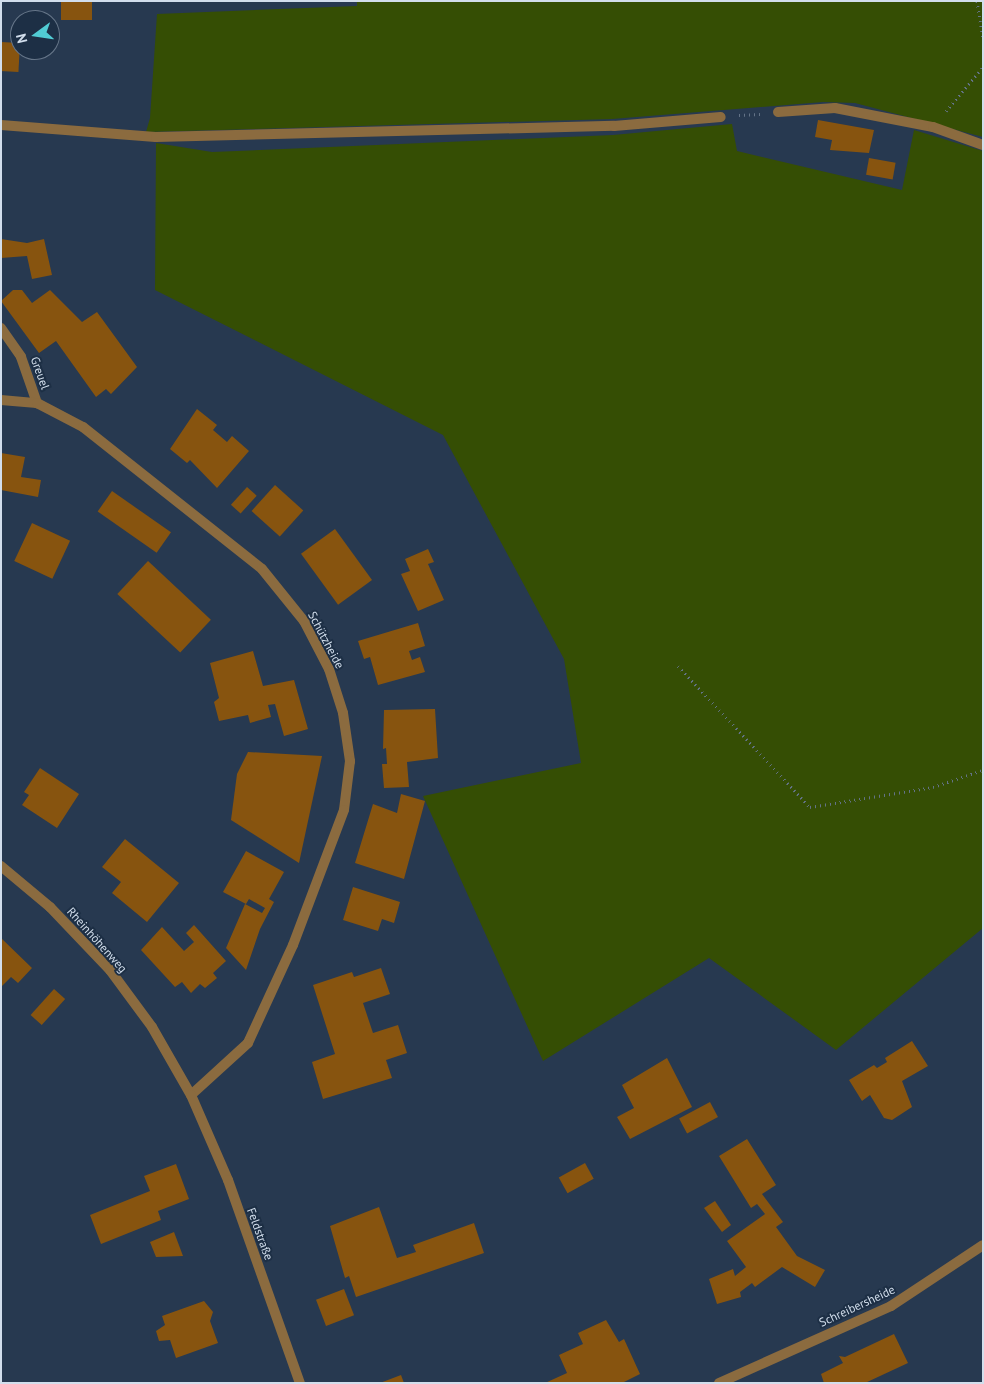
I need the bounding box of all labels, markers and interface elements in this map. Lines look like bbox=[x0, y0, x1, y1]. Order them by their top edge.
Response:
north arrow bbox=[10, 10, 60, 60]
text: N bbox=[12, 32, 31, 45]
street label: Greuel bbox=[27, 355, 53, 391]
street label: Schützheide bbox=[305, 609, 347, 671]
street label: Rheinhöhenweg bbox=[64, 904, 130, 976]
street label: Feldstraße bbox=[244, 1206, 276, 1262]
street label: Schreibersheide bbox=[817, 1282, 897, 1330]

